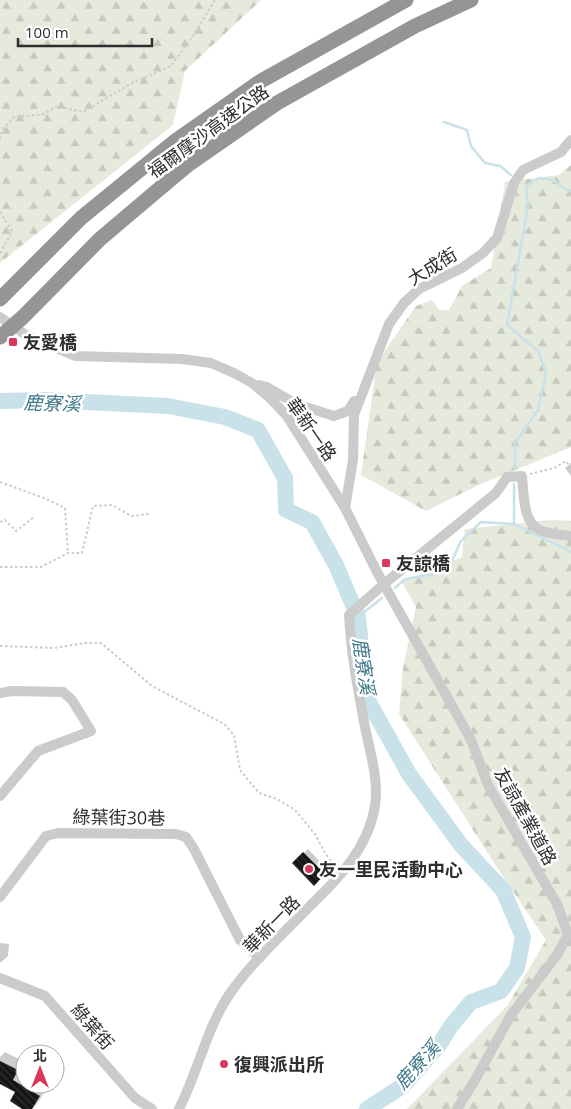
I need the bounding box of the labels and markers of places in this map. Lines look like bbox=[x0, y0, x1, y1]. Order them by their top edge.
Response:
place label: 友愛橋 bbox=[23, 330, 77, 354]
marker: 友愛橋 bbox=[7, 336, 19, 348]
place label: 友諒橋 bbox=[396, 551, 450, 575]
marker: 友諒橋 bbox=[380, 557, 392, 569]
place label: 友一里民活動中心 bbox=[319, 857, 463, 881]
marker: 友一里民活動中心 bbox=[303, 863, 315, 875]
place label: 復興派出所 bbox=[234, 1052, 324, 1076]
marker: 復興派出所 bbox=[218, 1058, 230, 1070]

